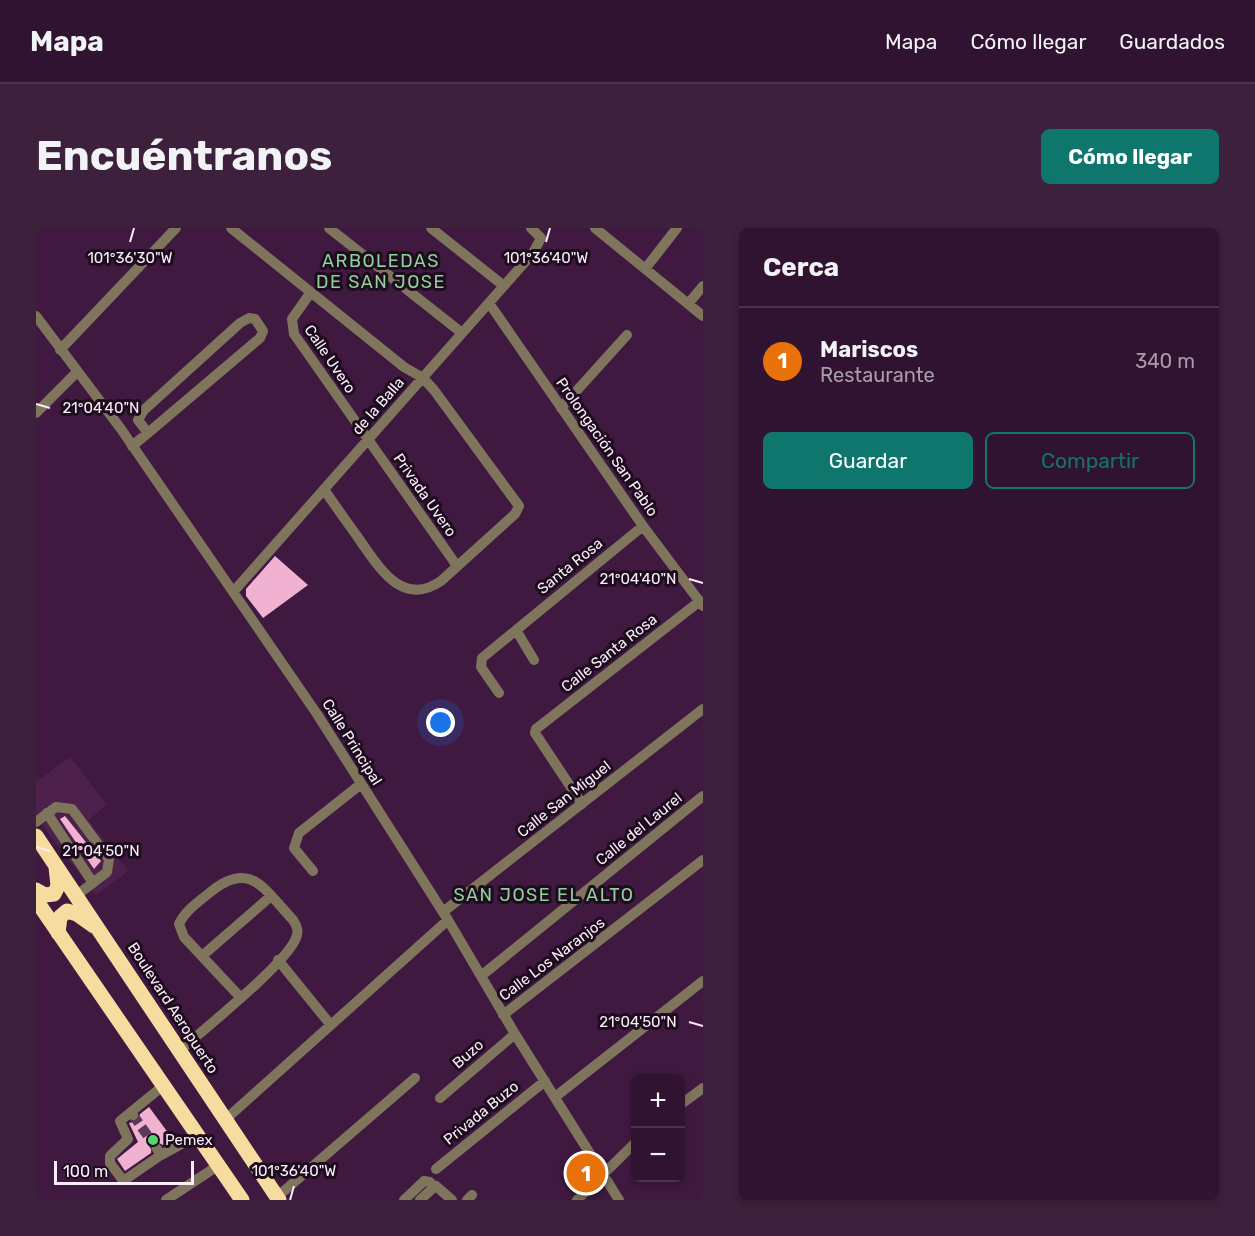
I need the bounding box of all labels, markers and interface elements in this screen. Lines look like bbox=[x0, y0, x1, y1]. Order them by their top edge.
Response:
text: Mapa bbox=[30, 25, 104, 58]
text: Mapa bbox=[885, 29, 937, 54]
text: Cómo llegar bbox=[970, 29, 1086, 54]
text: Guardados bbox=[1119, 29, 1225, 54]
button: Cómo llegar bbox=[1041, 129, 1219, 184]
text: Encuéntranos bbox=[36, 131, 332, 181]
text: 101°36'30"W bbox=[87, 249, 173, 267]
text: 101°36'40"W bbox=[504, 249, 588, 267]
district label: ARBOLEDAS DE SAN JOSE bbox=[316, 250, 446, 293]
text: Cerca bbox=[763, 252, 839, 283]
street label: Calle Uvero bbox=[301, 321, 359, 397]
text: Mariscos bbox=[820, 336, 918, 363]
text: 1 bbox=[778, 349, 787, 373]
text: 340 m bbox=[1135, 349, 1195, 373]
text: Restaurante bbox=[820, 363, 935, 387]
street label: de la Balla bbox=[348, 373, 408, 439]
street label: Prolongación San Pablo bbox=[552, 374, 662, 520]
text: 21°04'40"N bbox=[63, 399, 139, 417]
button: Guardar bbox=[763, 432, 973, 489]
button: Compartir bbox=[985, 432, 1195, 489]
street label: Privada Uvero bbox=[390, 450, 460, 540]
street label: Santa Rosa bbox=[534, 534, 606, 598]
text: 21°04'40"N bbox=[600, 570, 676, 588]
street label: Calle Santa Rosa bbox=[558, 610, 660, 696]
street label: Calle Principal bbox=[318, 695, 386, 789]
your location bbox=[426, 708, 455, 737]
street label: Calle San Miguel bbox=[514, 757, 614, 841]
street label: Calle del Laurel bbox=[592, 789, 686, 869]
text: 21°04'50"N bbox=[62, 842, 140, 860]
district label: SAN JOSE EL ALTO bbox=[454, 884, 635, 906]
street label: Calle Los Naranjos bbox=[496, 913, 609, 1005]
street label: Boulevard Aeropuerto bbox=[124, 939, 222, 1077]
text: 21°04'50"N bbox=[599, 1013, 677, 1031]
street label: Buzo bbox=[449, 1036, 487, 1072]
map controls bbox=[631, 1074, 685, 1182]
button: + bbox=[631, 1074, 685, 1128]
street label: Privada Buzo bbox=[440, 1077, 522, 1149]
button: − bbox=[631, 1128, 685, 1182]
place label: Pemex bbox=[165, 1131, 213, 1149]
marker: Pemex bbox=[146, 1133, 160, 1147]
pin: 1 bbox=[566, 1150, 606, 1196]
scale bar bbox=[54, 1158, 194, 1186]
text: 100 m bbox=[63, 1162, 108, 1181]
text: 101°36'40"W bbox=[252, 1162, 336, 1180]

